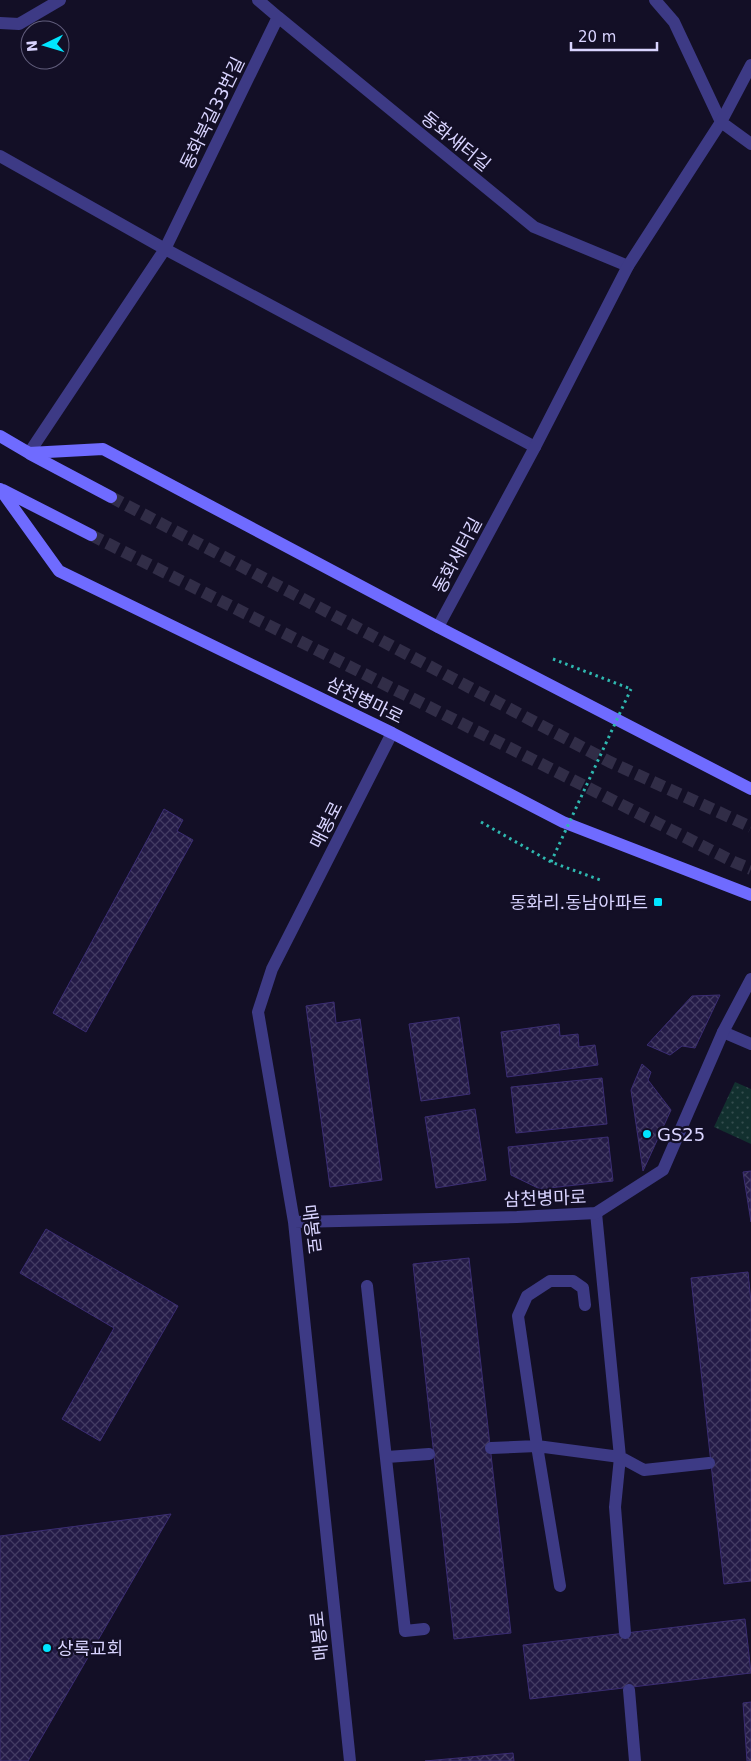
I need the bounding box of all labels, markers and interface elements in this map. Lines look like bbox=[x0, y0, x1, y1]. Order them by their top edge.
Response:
north arrow bbox=[20, 20, 70, 70]
scale bar bbox=[571, 20, 657, 52]
text: 20 m bbox=[578, 28, 616, 46]
text: N bbox=[24, 40, 41, 53]
street label: 동화북길33번길 bbox=[176, 53, 248, 173]
street label: 동화새터길 bbox=[417, 107, 495, 175]
street label: 동화새터길 bbox=[428, 514, 486, 596]
street label: 삼천병마로 bbox=[323, 672, 407, 728]
street label: 매봉로 bbox=[305, 798, 347, 852]
place label: 동화리.동남아파트 bbox=[510, 892, 648, 913]
marker: 동화리.동남아파트 bbox=[652, 896, 664, 908]
place label: GS25 bbox=[657, 1124, 705, 1145]
marker: GS25 bbox=[641, 1128, 653, 1140]
street label: 삼천병마로 bbox=[503, 1186, 587, 1210]
street label: 매봉로 bbox=[299, 1203, 325, 1255]
street label: 매봉로 bbox=[306, 1610, 332, 1662]
place label: 상록교회 bbox=[57, 1638, 123, 1659]
marker: 상록교회 bbox=[41, 1642, 53, 1654]

